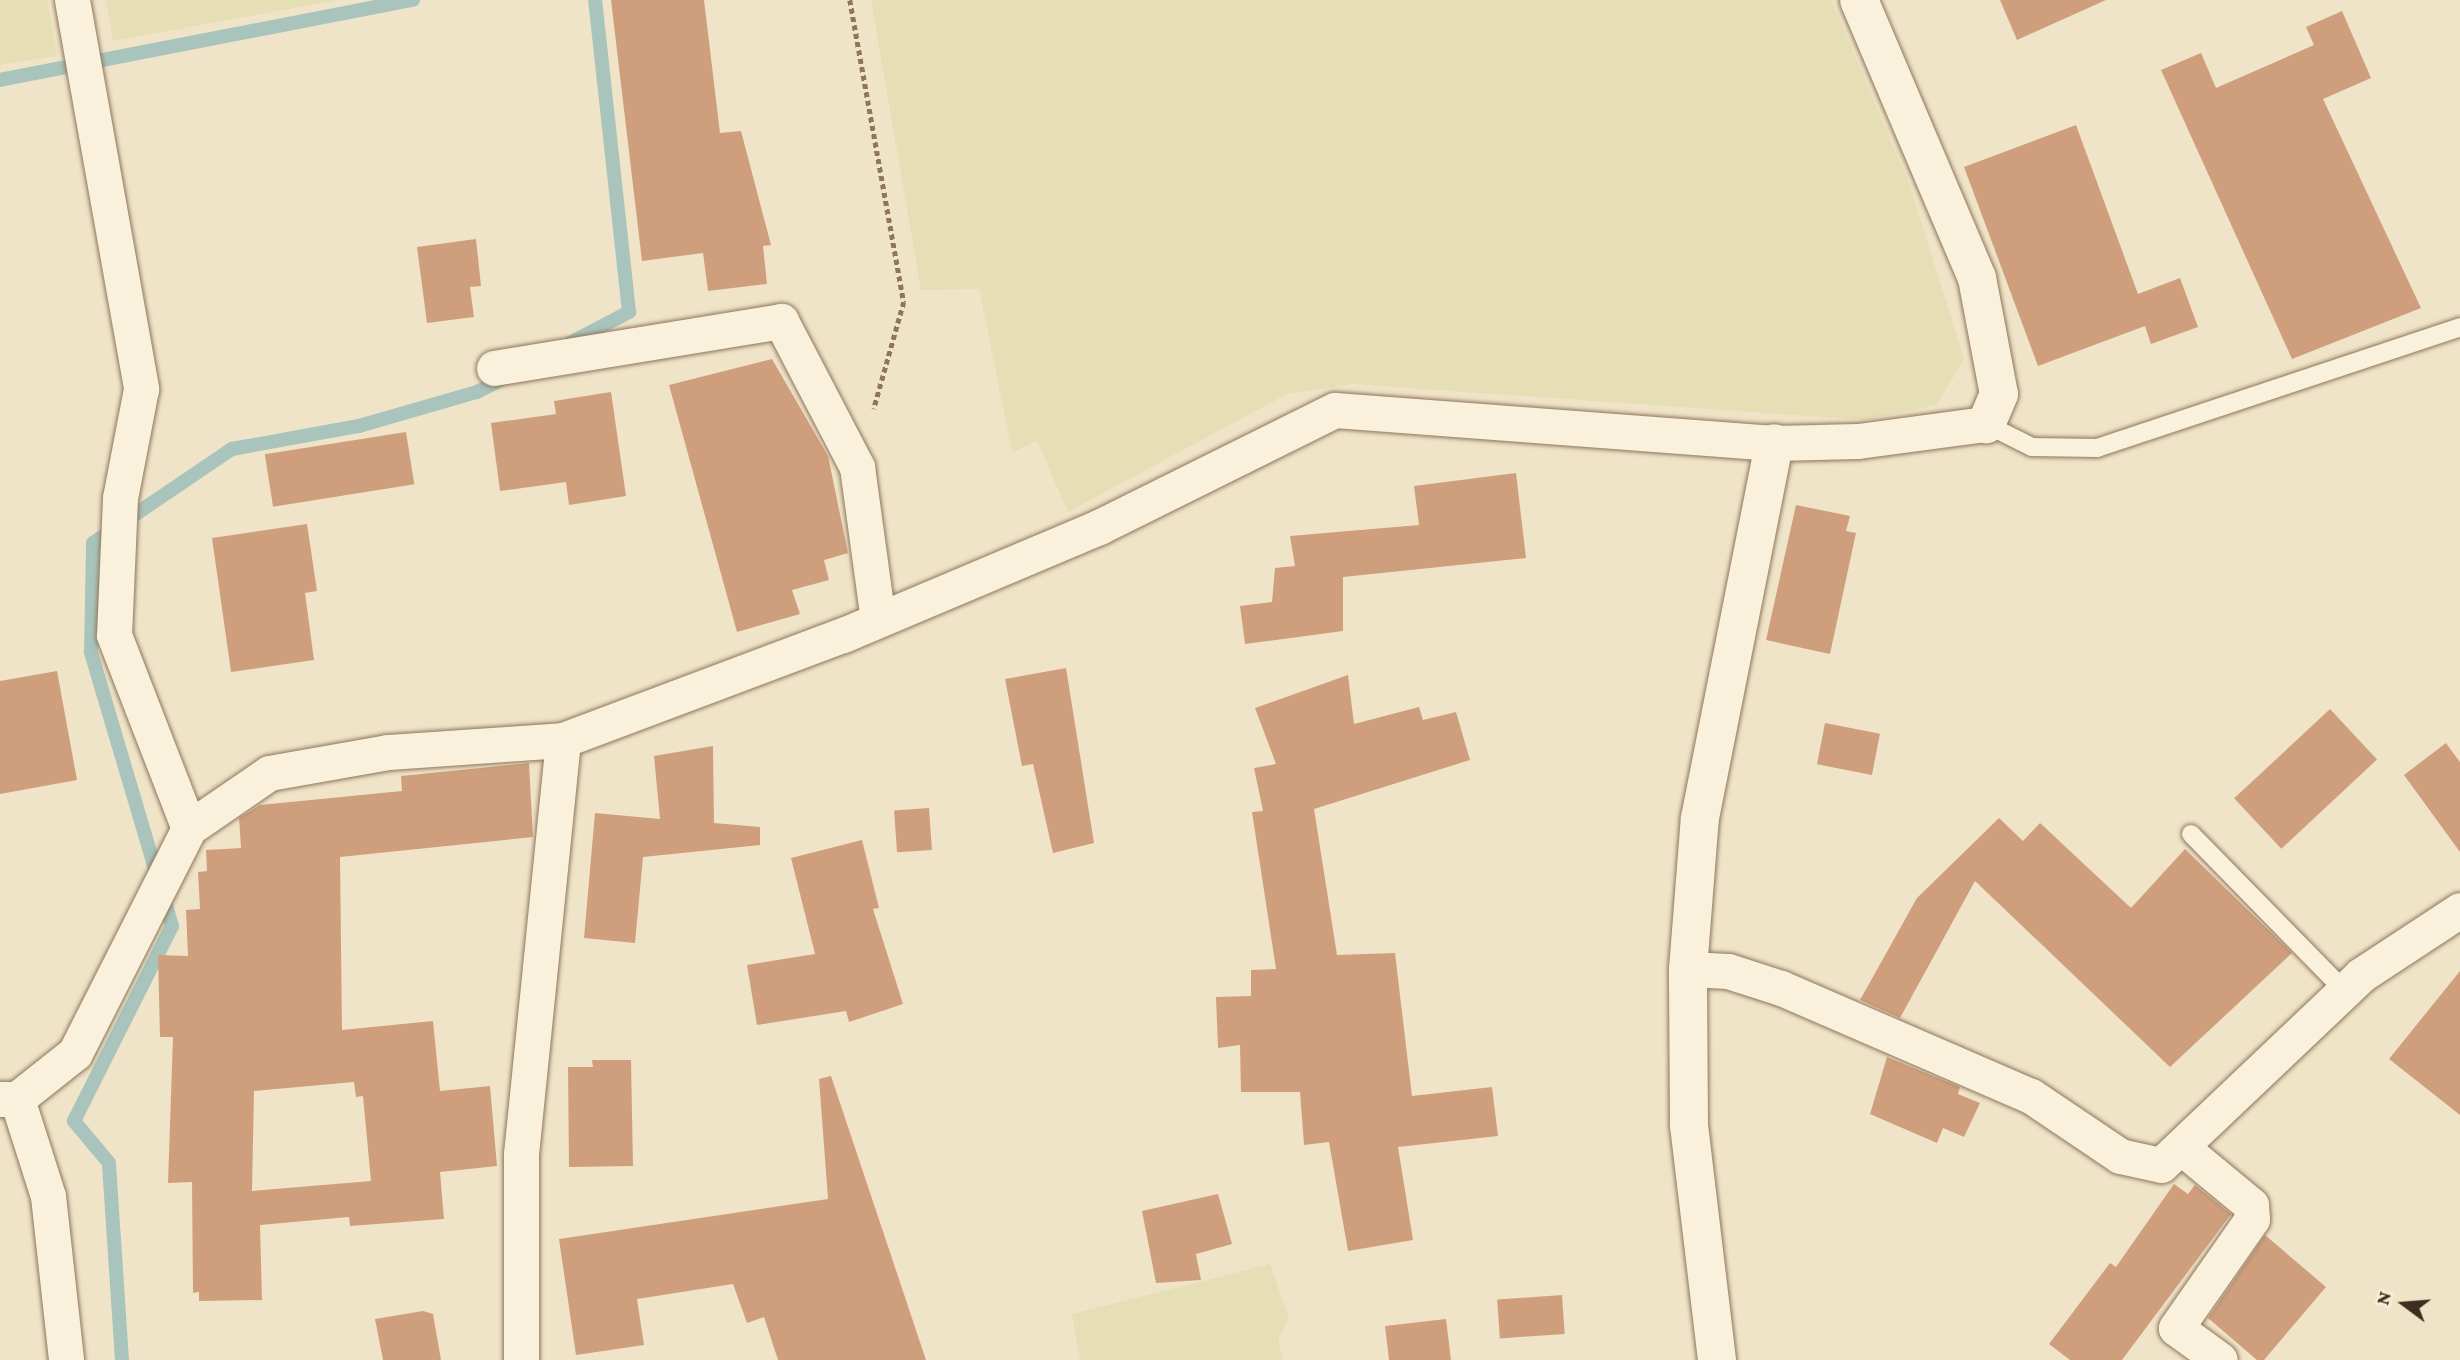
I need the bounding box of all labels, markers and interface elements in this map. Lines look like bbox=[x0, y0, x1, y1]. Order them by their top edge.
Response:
north arrow bbox=[2369, 1269, 2439, 1339]
text: N bbox=[2371, 1289, 2395, 1307]

